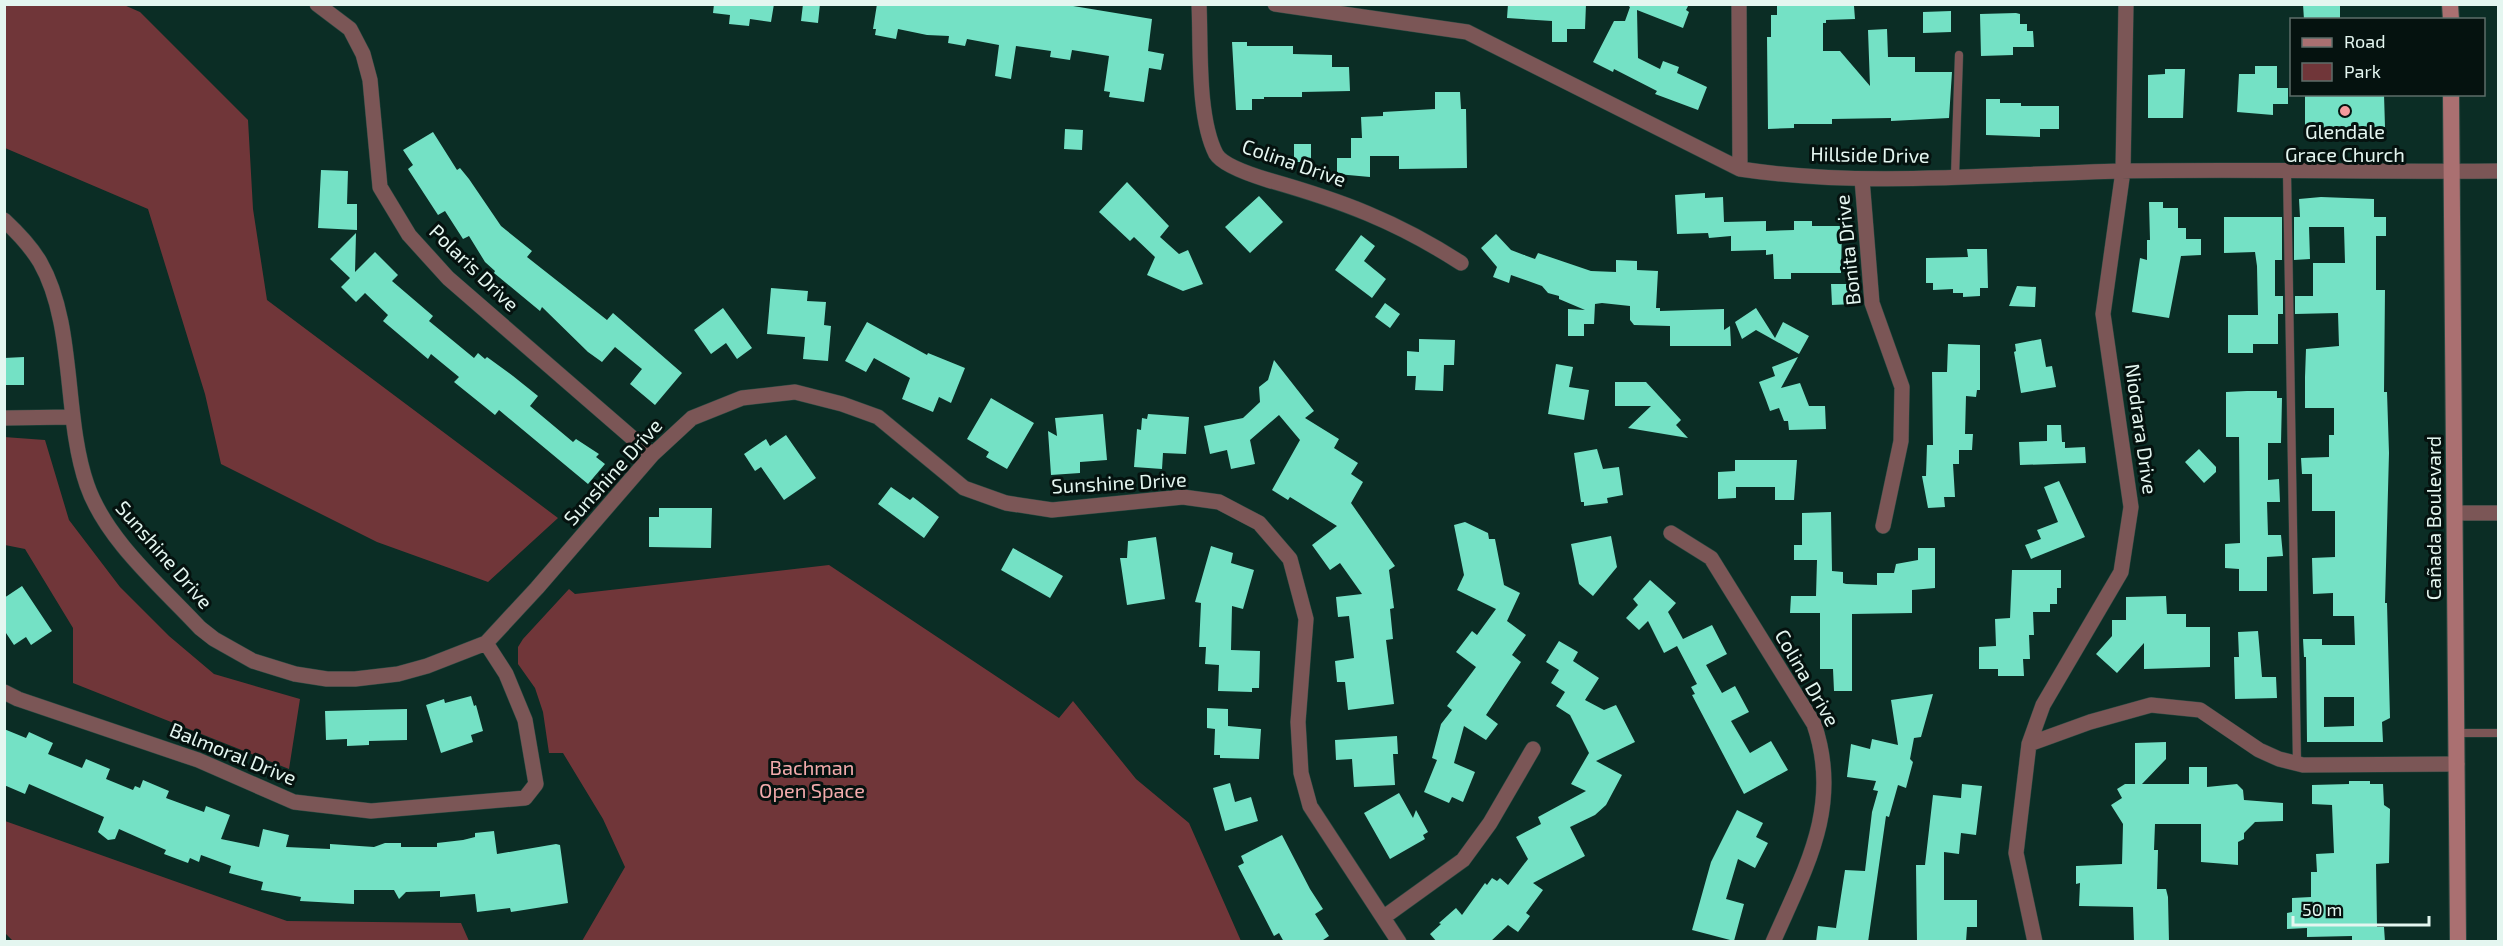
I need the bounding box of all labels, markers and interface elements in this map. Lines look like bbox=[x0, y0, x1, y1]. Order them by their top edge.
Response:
legend bbox=[2290, 18, 2485, 96]
text: Road bbox=[2344, 30, 2385, 52]
text: Park bbox=[2344, 60, 2381, 82]
marker: Glendale Grace Church bbox=[2338, 104, 2352, 118]
place label: Glendale Grace Church bbox=[2285, 119, 2405, 166]
street label: Colina Drive bbox=[1239, 133, 1349, 191]
street label: Hillside Drive bbox=[1810, 141, 1930, 167]
street label: Bonita Drive bbox=[1829, 194, 1865, 307]
street label: Polaris Drive bbox=[425, 219, 524, 316]
street label: Niodrara Drive bbox=[2121, 362, 2163, 496]
street label: Sunshine Drive bbox=[558, 413, 666, 530]
street label: Cañada Boulevard bbox=[2421, 436, 2445, 600]
street label: Sunshine Drive bbox=[1051, 466, 1187, 498]
street label: Sunshine Drive bbox=[111, 495, 218, 613]
street label: Colina Drive bbox=[1770, 625, 1845, 730]
street label: Balmoral Drive bbox=[166, 717, 300, 789]
park label: Bachman Open Space bbox=[759, 755, 865, 802]
scale bar bbox=[2293, 889, 2430, 927]
text: 50 m bbox=[2302, 898, 2342, 920]

